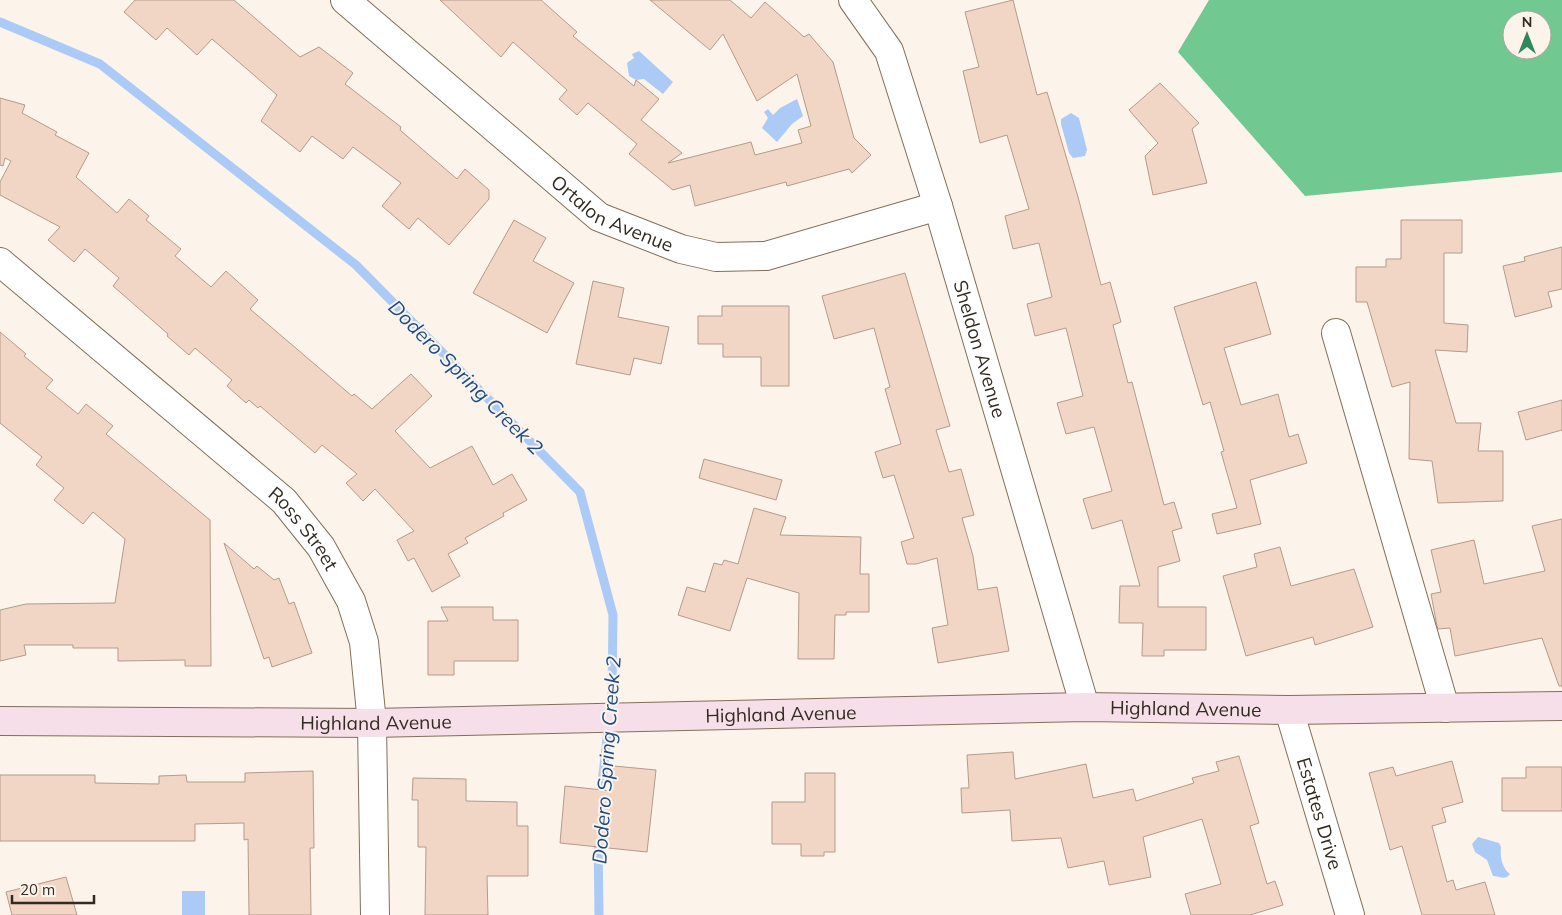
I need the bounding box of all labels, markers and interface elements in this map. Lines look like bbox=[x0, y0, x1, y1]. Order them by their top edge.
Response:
north arrow bbox=[1502, 10, 1552, 60]
text: N bbox=[1522, 13, 1532, 31]
street label: Ortalon Avenue bbox=[546, 170, 677, 257]
street label: Sheldon Avenue bbox=[948, 277, 1012, 421]
water label: Dodero Spring Creek 2 bbox=[383, 294, 549, 460]
street label: Ross Street bbox=[264, 481, 344, 575]
water label: Dodero Spring Creek 2 bbox=[586, 655, 626, 865]
street label: Highland Avenue bbox=[1110, 695, 1262, 722]
street label: Highland Avenue bbox=[705, 700, 857, 728]
street label: Highland Avenue bbox=[300, 709, 452, 735]
street label: Estates Drive bbox=[1292, 755, 1348, 872]
scale bar bbox=[12, 872, 95, 904]
text: 20 m bbox=[20, 880, 55, 899]

